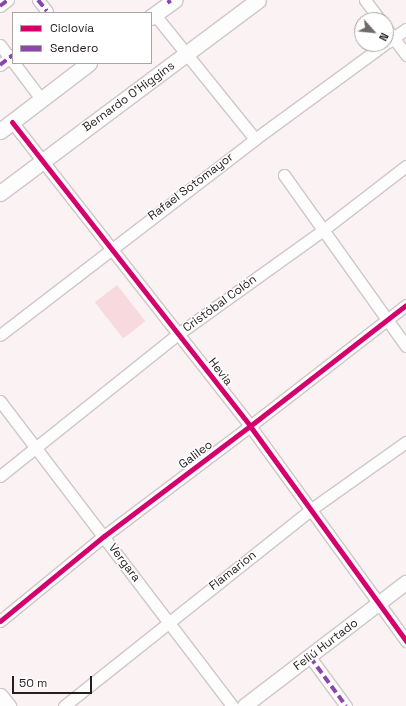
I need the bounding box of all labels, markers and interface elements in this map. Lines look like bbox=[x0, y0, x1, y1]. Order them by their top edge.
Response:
legend bbox=[12, 12, 152, 64]
north arrow bbox=[354, 12, 394, 52]
text: Ciclovía bbox=[50, 20, 94, 36]
text: N bbox=[376, 31, 392, 43]
text: Sendero bbox=[50, 40, 98, 56]
street label: Bernardo O'Higgins bbox=[80, 59, 178, 135]
street label: Rafael Sotomayor bbox=[146, 150, 236, 224]
street label: Cristóbal Colón bbox=[180, 272, 260, 336]
street label: Hevia bbox=[205, 355, 235, 389]
street label: Galileo bbox=[176, 438, 216, 472]
street label: Vergara bbox=[105, 541, 143, 585]
street label: Flamarion bbox=[207, 548, 259, 594]
street label: Feliú Hurtado bbox=[291, 616, 361, 674]
scale bar bbox=[14, 668, 94, 694]
text: 50 m bbox=[19, 675, 47, 691]

